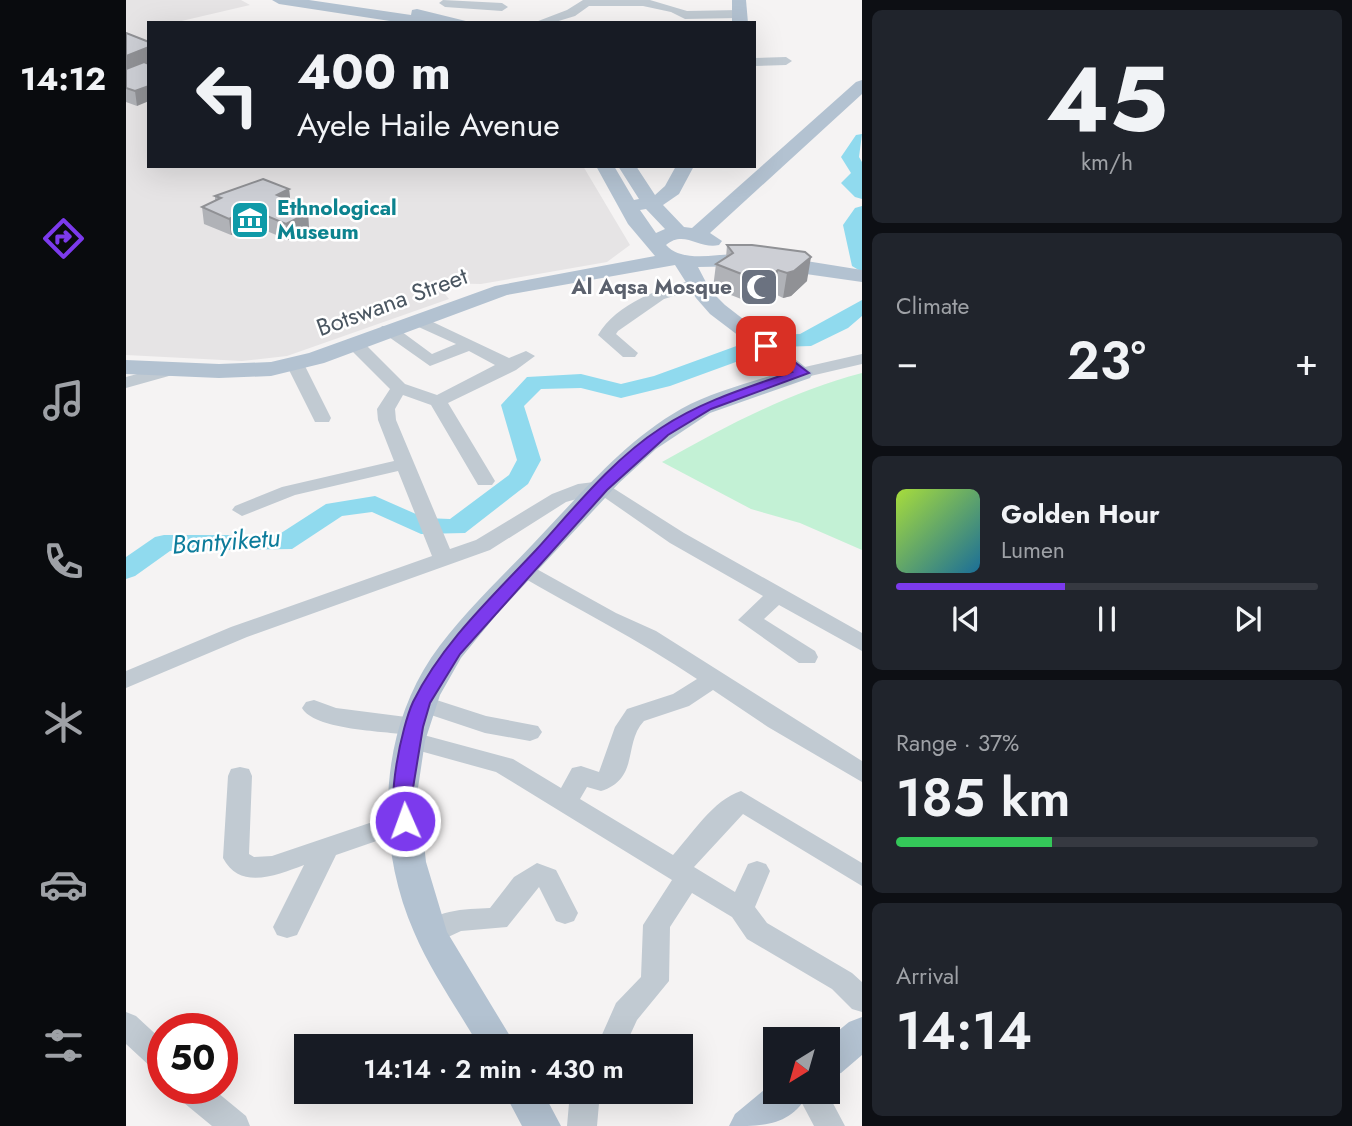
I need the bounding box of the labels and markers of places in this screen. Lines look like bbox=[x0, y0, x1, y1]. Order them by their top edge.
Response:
place label: Ethnological Museum bbox=[277, 193, 397, 247]
museum icon: Ethnological Museum bbox=[229, 199, 271, 241]
mosque icon: Al Aqsa Mosque bbox=[738, 266, 780, 308]
place label: Al Aqsa Mosque bbox=[570, 272, 732, 302]
pin bbox=[736, 316, 796, 376]

